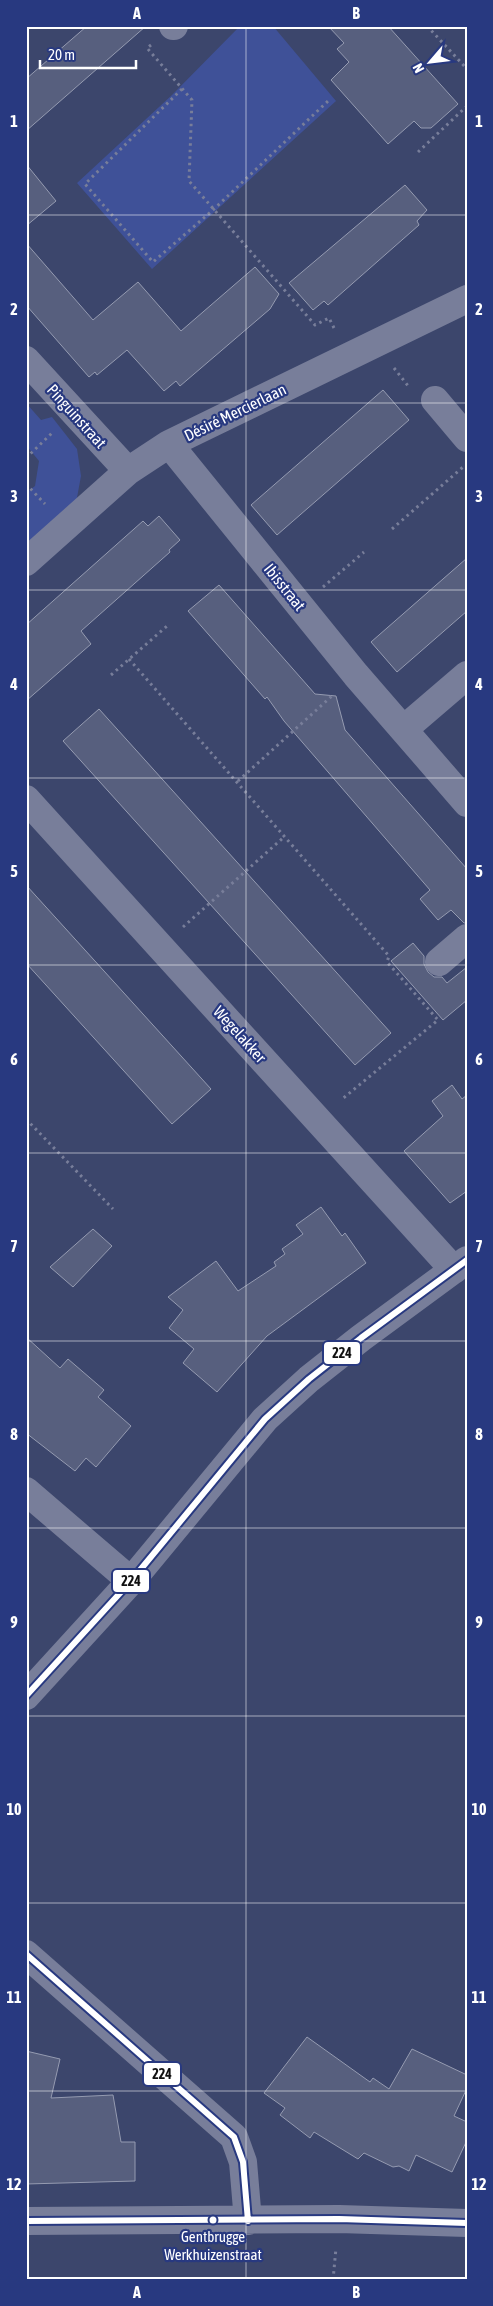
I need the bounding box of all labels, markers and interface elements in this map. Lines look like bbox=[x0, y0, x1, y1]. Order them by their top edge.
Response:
text: A bbox=[132, 4, 141, 22]
text: B bbox=[352, 4, 360, 22]
scale bar bbox=[40, 38, 136, 70]
north arrow bbox=[406, 38, 456, 88]
text: 20 m bbox=[48, 46, 75, 63]
text: N bbox=[410, 61, 428, 76]
text: 1 bbox=[10, 112, 18, 130]
text: 1 bbox=[475, 112, 483, 130]
text: 2 bbox=[10, 300, 18, 318]
text: 2 bbox=[475, 300, 483, 318]
street label: Désiré Mercierlaan bbox=[181, 380, 289, 444]
street label: Pinguinstraat bbox=[43, 381, 110, 452]
text: 3 bbox=[10, 487, 18, 505]
text: 3 bbox=[475, 487, 483, 505]
street label: Ibisstraat bbox=[261, 560, 310, 614]
text: 4 bbox=[9, 675, 18, 693]
text: 4 bbox=[474, 675, 483, 693]
text: 5 bbox=[10, 862, 18, 880]
text: 5 bbox=[475, 862, 483, 880]
street label: Wegelakker bbox=[209, 1002, 270, 1067]
text: 6 bbox=[10, 1050, 18, 1068]
text: 6 bbox=[475, 1050, 483, 1068]
text: 7 bbox=[10, 1237, 18, 1255]
text: 7 bbox=[475, 1237, 483, 1255]
line badge: 224 bbox=[323, 1341, 361, 1365]
text: 224 bbox=[332, 1345, 352, 1361]
text: 8 bbox=[10, 1425, 18, 1443]
text: 8 bbox=[475, 1425, 483, 1443]
line badge: 224 bbox=[112, 1569, 150, 1593]
text: 224 bbox=[121, 1573, 141, 1589]
text: 9 bbox=[10, 1613, 18, 1631]
text: 9 bbox=[475, 1613, 483, 1631]
text: 10 bbox=[6, 1800, 22, 1818]
text: 10 bbox=[471, 1800, 487, 1818]
text: 11 bbox=[6, 1988, 22, 2006]
text: 11 bbox=[471, 1988, 487, 2006]
line badge: 224 bbox=[143, 2062, 181, 2086]
text: 224 bbox=[152, 2066, 172, 2082]
text: 12 bbox=[6, 2175, 22, 2193]
text: 12 bbox=[471, 2175, 487, 2193]
marker: Gentbrugge Werkhuizenstraat bbox=[208, 2215, 218, 2225]
place label: Gentbrugge Werkhuizenstraat bbox=[164, 2228, 262, 2263]
text: A bbox=[132, 2283, 141, 2301]
text: B bbox=[352, 2283, 360, 2301]

